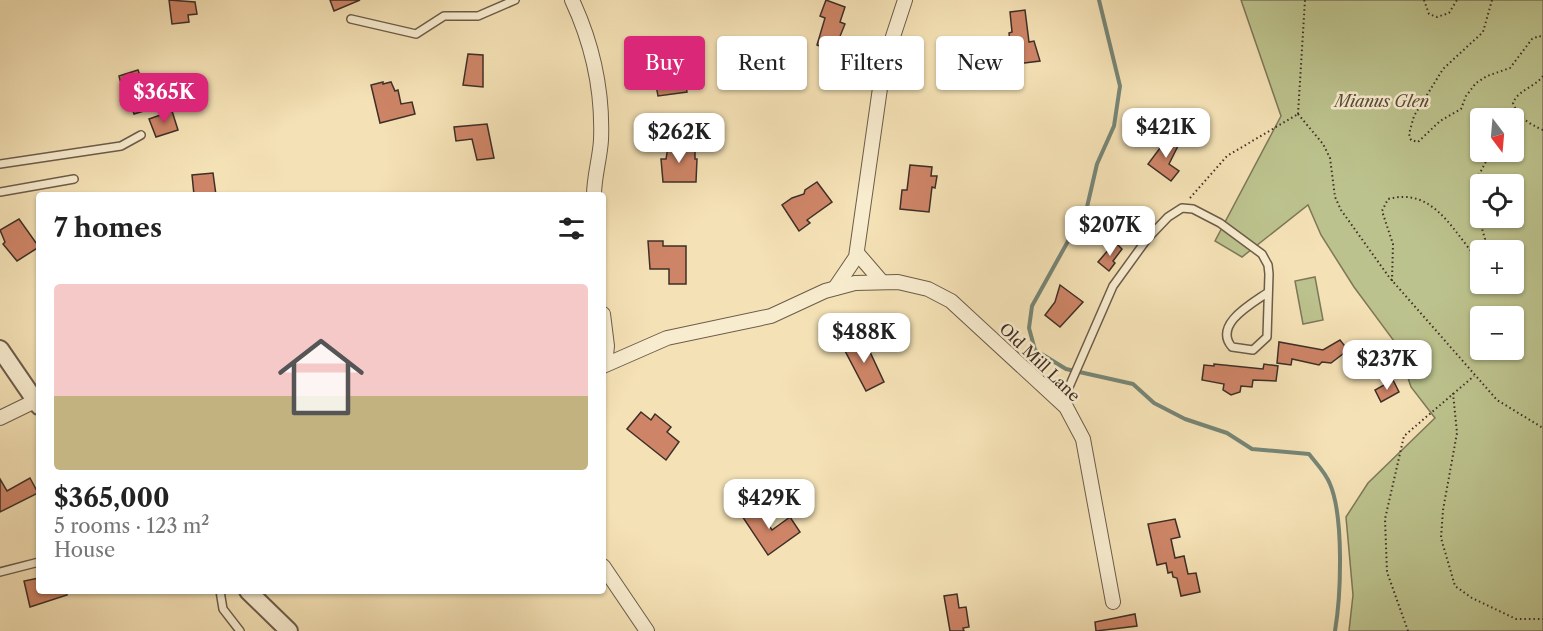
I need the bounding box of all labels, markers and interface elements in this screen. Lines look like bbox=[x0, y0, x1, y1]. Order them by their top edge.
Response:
chip: Buy bbox=[624, 36, 705, 90]
chip: Rent bbox=[717, 36, 807, 90]
chip: Filters bbox=[819, 36, 924, 90]
chip: New bbox=[936, 36, 1024, 90]
pin: $365K bbox=[122, 73, 206, 124]
text: $365K bbox=[133, 80, 195, 104]
park label: Mianus Glen bbox=[1333, 91, 1429, 111]
pin: $421K bbox=[1124, 108, 1208, 159]
north arrow bbox=[1470, 108, 1524, 162]
map controls bbox=[1470, 108, 1524, 360]
pin: $262K bbox=[637, 113, 721, 164]
text: $421K bbox=[1136, 115, 1196, 139]
text: $262K bbox=[648, 120, 710, 144]
button: locate bbox=[1470, 174, 1524, 228]
pin: $207K bbox=[1068, 206, 1152, 257]
text: 7 homes bbox=[54, 212, 162, 244]
icon: filters bbox=[555, 212, 588, 245]
text: $207K bbox=[1079, 213, 1141, 237]
button: + bbox=[1470, 240, 1524, 294]
button: − bbox=[1470, 306, 1524, 360]
pin: $488K bbox=[822, 313, 906, 364]
street label: Old Mill Lane bbox=[995, 318, 1085, 406]
text: $488K bbox=[832, 320, 896, 344]
icon: home bbox=[267, 323, 375, 431]
pin: $237K bbox=[1345, 340, 1429, 391]
text: $237K bbox=[1357, 347, 1417, 371]
pin: $429K bbox=[727, 479, 811, 530]
text: $365,000 bbox=[54, 482, 170, 514]
text: $429K bbox=[738, 486, 800, 510]
text: 5 rooms · 123 m² bbox=[54, 514, 210, 538]
text: House bbox=[54, 538, 115, 562]

